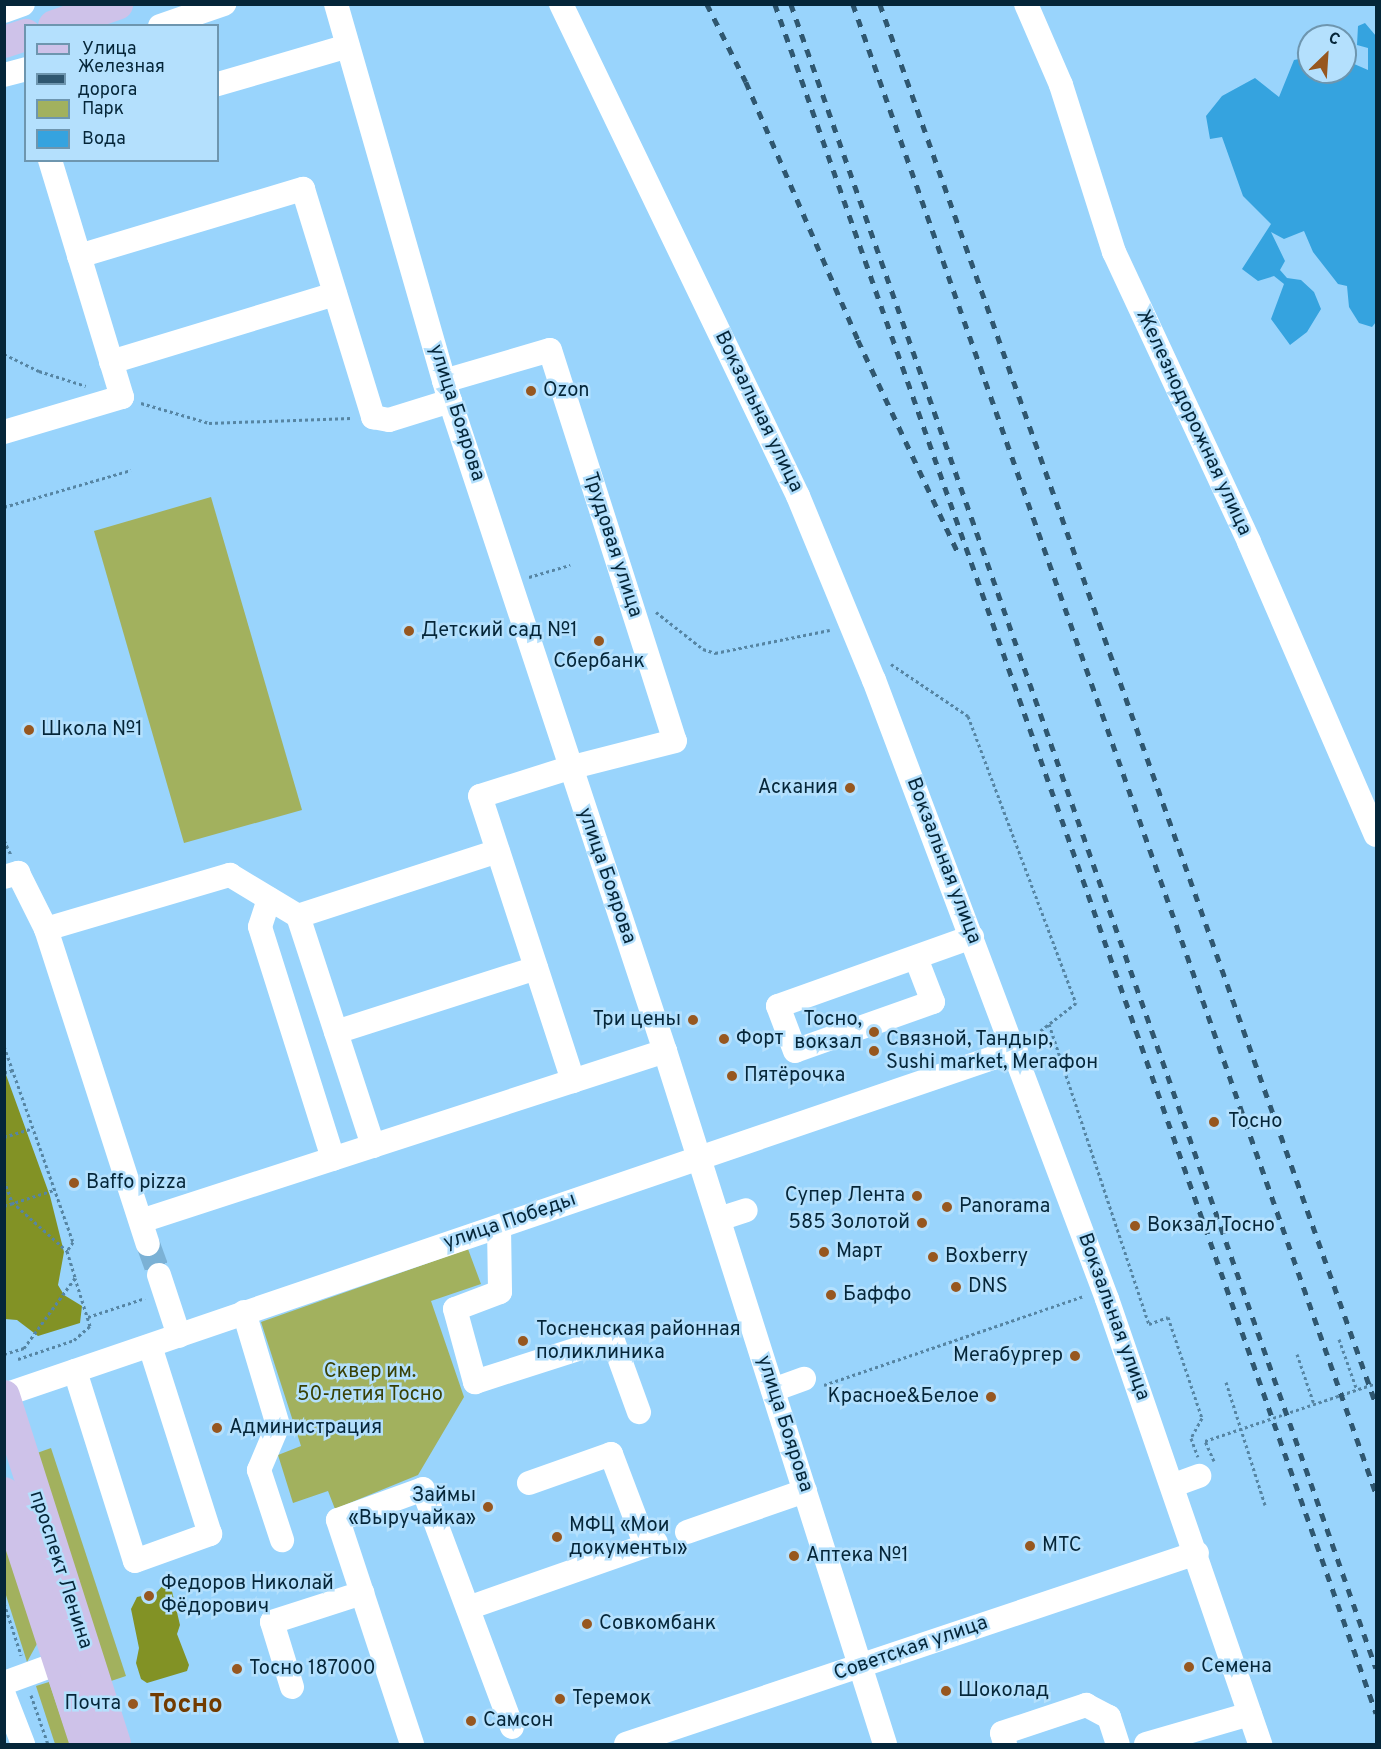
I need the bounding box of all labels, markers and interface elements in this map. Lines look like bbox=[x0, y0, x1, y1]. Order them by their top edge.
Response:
legend bbox=[24, 24, 219, 162]
north arrow bbox=[1297, 24, 1357, 84]
text: С bbox=[1325, 28, 1343, 51]
text: Улица bbox=[82, 38, 136, 61]
text: Железная дорога bbox=[78, 56, 165, 102]
text: Парк bbox=[82, 98, 124, 121]
text: Вода bbox=[82, 128, 126, 151]
street label: Железнодорожная улица bbox=[1130, 306, 1256, 540]
street label: Вокзальная улица bbox=[709, 328, 807, 496]
street label: улица Боярова bbox=[423, 342, 489, 484]
place label: Ozon bbox=[543, 379, 589, 403]
marker: Ozon bbox=[524, 384, 538, 398]
street label: Трудовая улица bbox=[577, 469, 647, 621]
place label: Детский сад №1 bbox=[421, 619, 578, 643]
marker: Детский сад №1 bbox=[402, 624, 416, 638]
marker: Сбербанк bbox=[592, 634, 606, 648]
place label: Сбербанк bbox=[553, 650, 645, 674]
place label: Школа №1 bbox=[41, 718, 143, 742]
marker: Школа №1 bbox=[22, 723, 36, 737]
street label: Вокзальная улица bbox=[900, 774, 986, 948]
place label: Аскания bbox=[758, 776, 838, 800]
marker: Аскания bbox=[843, 781, 857, 795]
street label: улица Боярова bbox=[571, 805, 641, 947]
place label: Три цены bbox=[592, 1008, 681, 1032]
place label: Тосно, вокзал bbox=[794, 1008, 862, 1055]
marker: Три цены bbox=[686, 1013, 700, 1027]
marker: Тосно, вокзал bbox=[867, 1025, 881, 1039]
place label: Форт bbox=[736, 1027, 784, 1051]
place label: Связной, Тандыр, Sushi market, Мегафон bbox=[886, 1028, 1098, 1075]
marker: Форт bbox=[717, 1032, 731, 1046]
marker: Связной, Тандыр, Sushi market, Мегафон bbox=[867, 1044, 881, 1058]
place label: Пятёрочка bbox=[744, 1064, 845, 1088]
marker: Пятёрочка bbox=[725, 1069, 739, 1083]
place label: Тосно bbox=[1228, 1110, 1282, 1134]
marker: Тосно bbox=[1205, 1113, 1223, 1131]
place label: Baffo pizza bbox=[86, 1171, 186, 1195]
marker: Baffo pizza bbox=[67, 1176, 81, 1190]
place label: Супер Лента bbox=[785, 1184, 905, 1208]
street label: улица Победы bbox=[441, 1188, 579, 1256]
marker: Супер Лента bbox=[910, 1189, 924, 1203]
place label: Panorama bbox=[959, 1195, 1050, 1219]
marker: Panorama bbox=[940, 1200, 954, 1214]
place label: 585 Золотой bbox=[789, 1211, 910, 1235]
place label: Вокзал Тосно bbox=[1147, 1214, 1276, 1238]
marker: 585 Золотой bbox=[915, 1216, 929, 1230]
marker: Вокзал Тосно bbox=[1128, 1219, 1142, 1233]
street label: Вокзальная улица bbox=[1072, 1230, 1154, 1404]
place label: Март bbox=[836, 1240, 883, 1264]
marker: Март bbox=[817, 1245, 831, 1259]
place label: Boxberry bbox=[945, 1245, 1028, 1269]
marker: Boxberry bbox=[926, 1250, 940, 1264]
place label: DNS bbox=[968, 1275, 1008, 1299]
marker: DNS bbox=[949, 1280, 963, 1294]
place label: Баффо bbox=[843, 1283, 911, 1307]
marker: Баффо bbox=[824, 1288, 838, 1302]
place label: Тосненская районная поликлиника bbox=[536, 1318, 741, 1365]
marker: Тосненская районная поликлиника bbox=[514, 1332, 532, 1350]
place label: Мегабургер bbox=[953, 1344, 1063, 1368]
marker: Мегабургер bbox=[1068, 1349, 1082, 1363]
street label: улица Боярова bbox=[751, 1353, 817, 1495]
park label: Сквер им. 50-летия Тосно bbox=[297, 1360, 443, 1407]
place label: Красное&Белое bbox=[828, 1385, 979, 1409]
marker: Красное&Белое bbox=[984, 1390, 998, 1404]
place label: Администрация bbox=[229, 1416, 382, 1440]
marker: Администрация bbox=[210, 1421, 224, 1435]
place label: Займы «Выручайка» bbox=[348, 1484, 476, 1531]
street label: проспект Ленина bbox=[23, 1488, 97, 1652]
marker: Займы «Выручайка» bbox=[481, 1500, 495, 1514]
place label: МФЦ «Мои документы» bbox=[569, 1514, 687, 1561]
marker: МФЦ «Мои документы» bbox=[550, 1530, 564, 1544]
place label: МТС bbox=[1042, 1534, 1082, 1558]
marker: МТС bbox=[1023, 1539, 1037, 1553]
place label: Аптека №1 bbox=[806, 1544, 909, 1568]
marker: Аптека №1 bbox=[787, 1549, 801, 1563]
place label: Федоров Николай Фёдорович bbox=[161, 1572, 334, 1619]
marker: Федоров Николай Фёдорович bbox=[142, 1589, 156, 1603]
street label: Советская улица bbox=[831, 1611, 991, 1687]
place label: Совкомбанк bbox=[599, 1612, 716, 1636]
marker: Совкомбанк bbox=[580, 1617, 594, 1631]
place label: Семена bbox=[1201, 1655, 1272, 1679]
place label: Тосно 187000 bbox=[249, 1657, 376, 1681]
marker: Семена bbox=[1182, 1660, 1196, 1674]
marker: Тосно 187000 bbox=[230, 1662, 244, 1676]
place label: Шоколад bbox=[958, 1679, 1049, 1703]
marker: Шоколад bbox=[939, 1684, 953, 1698]
place label: Теремок bbox=[572, 1687, 651, 1711]
district label: Тосно bbox=[149, 1690, 223, 1722]
place label: Почта bbox=[65, 1692, 121, 1716]
marker: Теремок bbox=[553, 1692, 567, 1706]
marker: Почта bbox=[126, 1697, 140, 1711]
place label: Самсон bbox=[483, 1709, 553, 1733]
marker: Самсон bbox=[464, 1714, 478, 1728]

